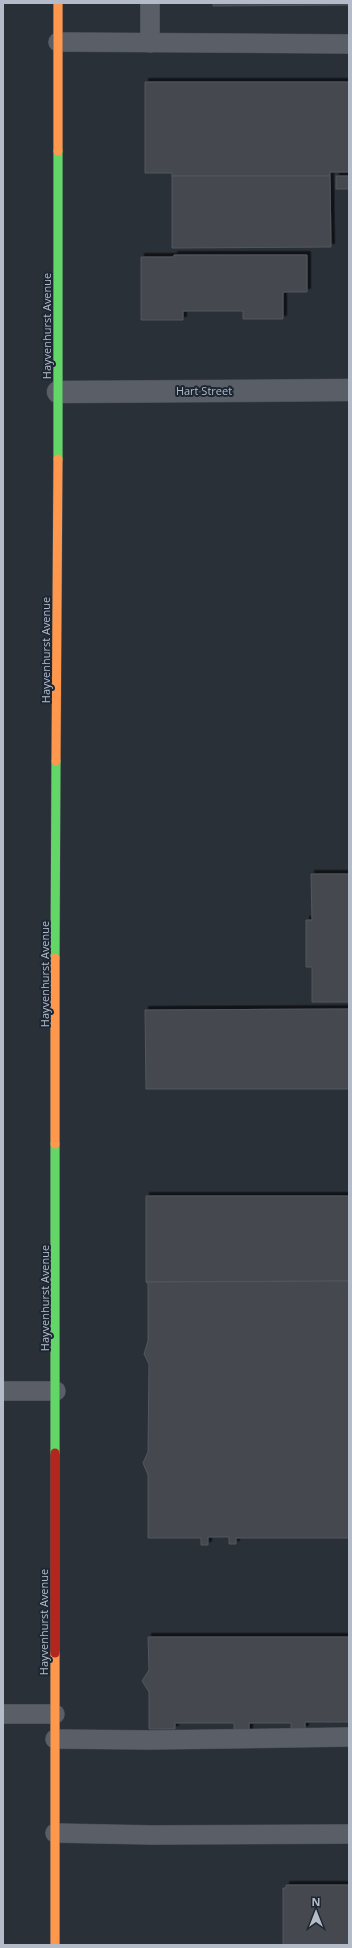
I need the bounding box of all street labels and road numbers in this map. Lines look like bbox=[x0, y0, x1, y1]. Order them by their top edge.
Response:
street label: Hayvenhurst Avenue bbox=[39, 273, 54, 379]
street label: Hart Street bbox=[176, 383, 232, 398]
street label: Hayvenhurst Avenue bbox=[38, 597, 53, 703]
street label: Hayvenhurst Avenue bbox=[37, 921, 52, 1027]
street label: Hayvenhurst Avenue bbox=[37, 1245, 52, 1351]
street label: Hayvenhurst Avenue bbox=[36, 1569, 51, 1675]

